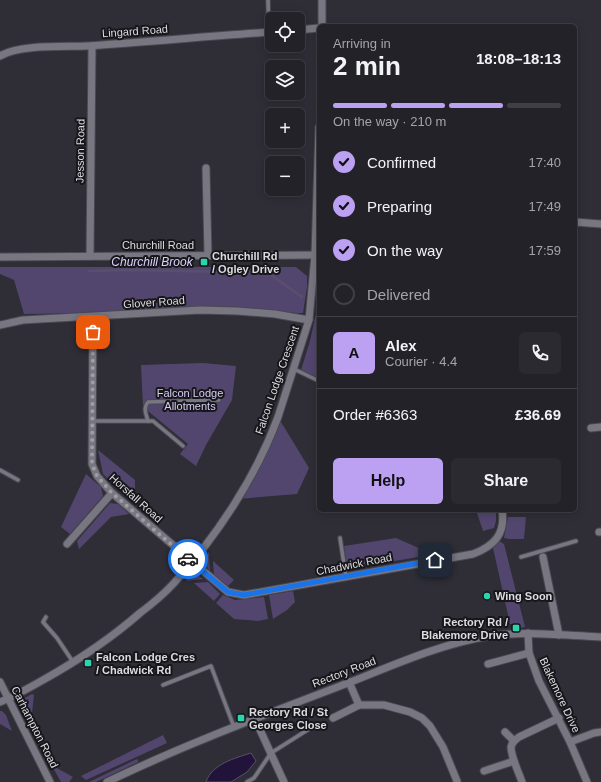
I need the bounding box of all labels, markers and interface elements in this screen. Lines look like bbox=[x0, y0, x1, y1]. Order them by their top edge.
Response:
map controls bbox=[265, 12, 305, 196]
button: locate bbox=[265, 12, 305, 52]
street label: Lingard Road bbox=[102, 23, 168, 39]
text: Arriving in bbox=[333, 36, 391, 51]
text: 18:08–18:13 bbox=[476, 50, 561, 67]
text: 2 min bbox=[333, 51, 401, 81]
button: layers bbox=[265, 60, 305, 100]
button: + bbox=[265, 108, 305, 148]
text: On the way · 210 m bbox=[333, 114, 446, 129]
street label: Jesson Road bbox=[73, 119, 87, 183]
icon: check bbox=[333, 151, 355, 173]
text: Confirmed bbox=[367, 154, 436, 171]
text: 17:40 bbox=[528, 155, 561, 170]
button: − bbox=[265, 156, 305, 196]
icon: check bbox=[333, 195, 355, 217]
text: Preparing bbox=[367, 198, 432, 215]
text: 17:49 bbox=[528, 199, 561, 214]
street label: Churchill Road bbox=[122, 239, 194, 251]
icon: check bbox=[333, 239, 355, 261]
text: On the way bbox=[367, 242, 443, 259]
text: 17:59 bbox=[528, 243, 561, 258]
place label: Churchill Rd / Ogley Drive bbox=[212, 250, 279, 275]
water label: Churchill Brook bbox=[111, 255, 194, 269]
marker: Churchill Rd / Ogley Drive bbox=[199, 257, 209, 267]
text: Delivered bbox=[367, 286, 430, 303]
street label: Glover Road bbox=[123, 294, 185, 310]
pin bbox=[76, 315, 110, 349]
icon: bag bbox=[82, 321, 104, 343]
street label: Falcon Lodge Crescent bbox=[253, 324, 301, 436]
button: phone bbox=[519, 332, 561, 374]
text: Alex bbox=[385, 337, 417, 354]
text: A bbox=[349, 344, 359, 361]
text: Courier · 4.4 bbox=[385, 354, 457, 369]
park label: Falcon Lodge Allotments bbox=[157, 387, 223, 412]
text: Order #6363 bbox=[333, 406, 417, 423]
text: £36.69 bbox=[515, 406, 561, 423]
button: Help bbox=[333, 458, 443, 504]
button: Share bbox=[451, 458, 561, 504]
street label: Horsfall Road bbox=[107, 471, 165, 525]
courier bbox=[168, 539, 208, 579]
pin bbox=[418, 543, 452, 577]
icon: car bbox=[177, 548, 199, 570]
icon: home bbox=[424, 549, 446, 571]
street label: Chadwick Road bbox=[315, 551, 393, 577]
place label: Wing Soon bbox=[495, 590, 553, 602]
marker: Wing Soon bbox=[482, 591, 492, 601]
place label: Rectory Rd / Blakemore Drive bbox=[421, 616, 508, 641]
marker: Rectory Rd / Blakemore Drive bbox=[511, 623, 521, 633]
place label: Falcon Lodge Cres / Chadwick Rd bbox=[96, 651, 195, 676]
street label: Rectory Road bbox=[310, 654, 378, 690]
street label: Blakemore Drive bbox=[537, 656, 583, 734]
marker: Falcon Lodge Cres / Chadwick Rd bbox=[83, 658, 93, 668]
street label: Carhampton Road bbox=[9, 684, 61, 770]
place label: Rectory Rd / St Georges Close bbox=[249, 706, 328, 731]
marker: Rectory Rd / St Georges Close bbox=[236, 713, 246, 723]

